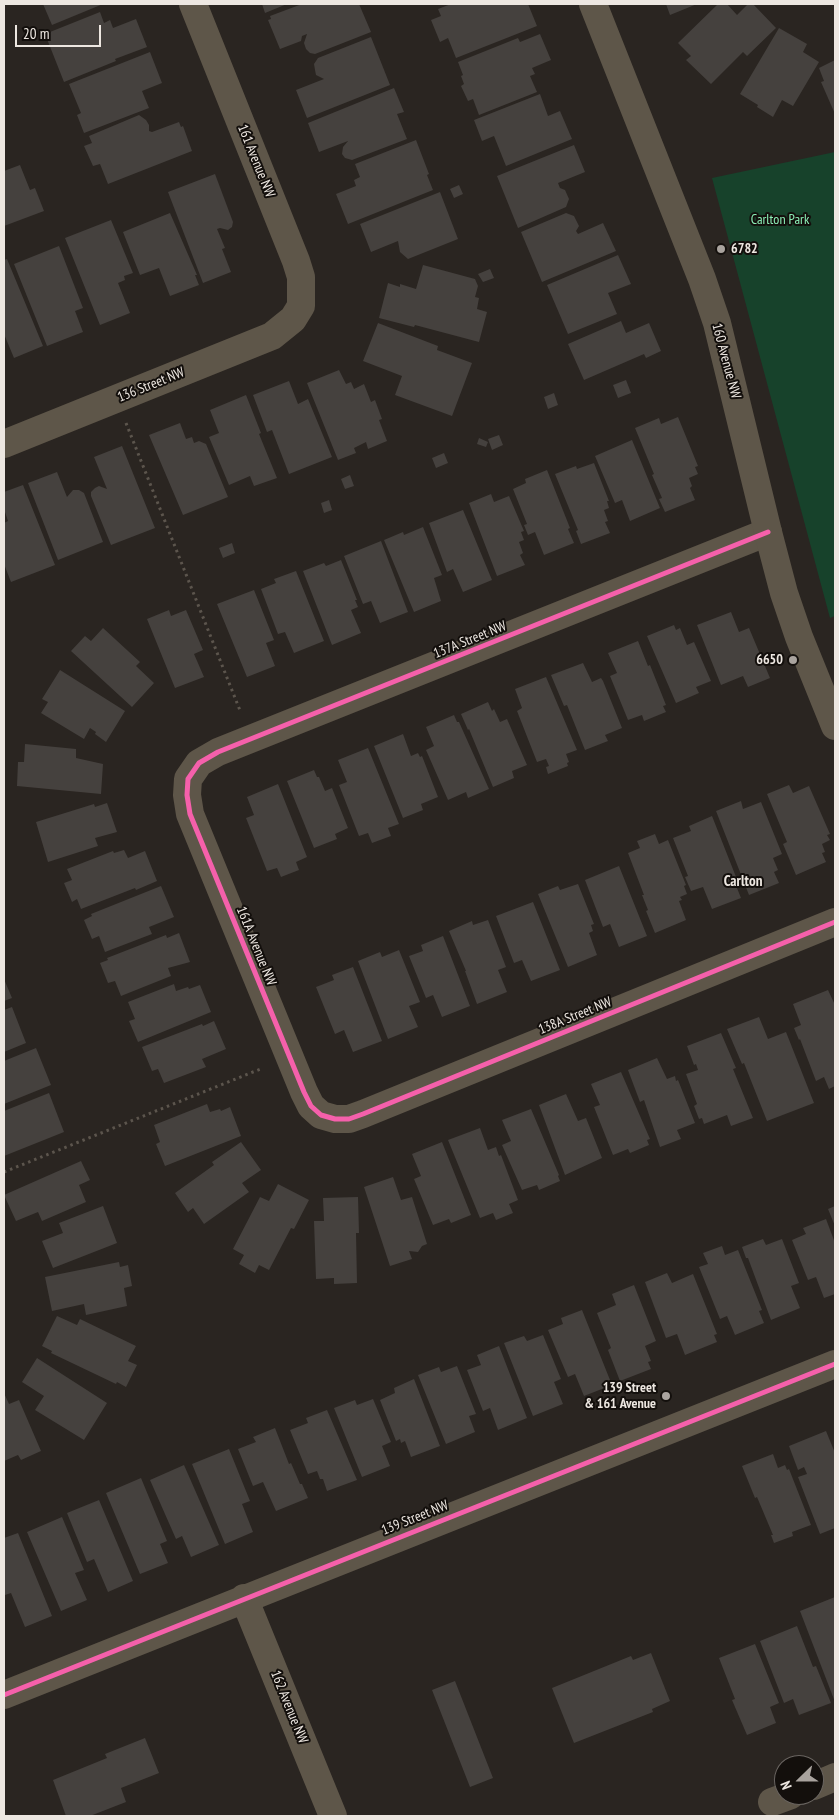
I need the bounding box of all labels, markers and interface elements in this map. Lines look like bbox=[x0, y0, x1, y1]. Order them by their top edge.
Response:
scale bar bbox=[18, 15, 104, 47]
text: 20 m bbox=[23, 24, 49, 43]
street label: 161 Avenue NW bbox=[234, 122, 278, 200]
park label: Carlton Park bbox=[751, 212, 809, 228]
place label: 6782 bbox=[731, 241, 758, 257]
marker: 6782 bbox=[715, 243, 727, 255]
street label: 160 Avenue NW bbox=[708, 322, 744, 400]
street label: 136 Street NW bbox=[115, 364, 187, 406]
street label: 137A Street NW bbox=[431, 618, 509, 662]
place label: 6650 bbox=[756, 652, 783, 668]
marker: 6650 bbox=[787, 654, 799, 666]
district label: Carlton bbox=[724, 873, 762, 891]
street label: 161A Avenue NW bbox=[233, 904, 279, 988]
street label: 138A Street NW bbox=[536, 994, 614, 1038]
place label: 139 Street & 161 Avenue bbox=[584, 1380, 656, 1412]
marker: 139 Street & 161 Avenue bbox=[660, 1390, 672, 1402]
street label: 139 Street NW bbox=[379, 1497, 451, 1539]
street label: 162 Avenue NW bbox=[267, 1668, 311, 1746]
north arrow bbox=[774, 1755, 824, 1805]
text: N bbox=[776, 1778, 796, 1792]

